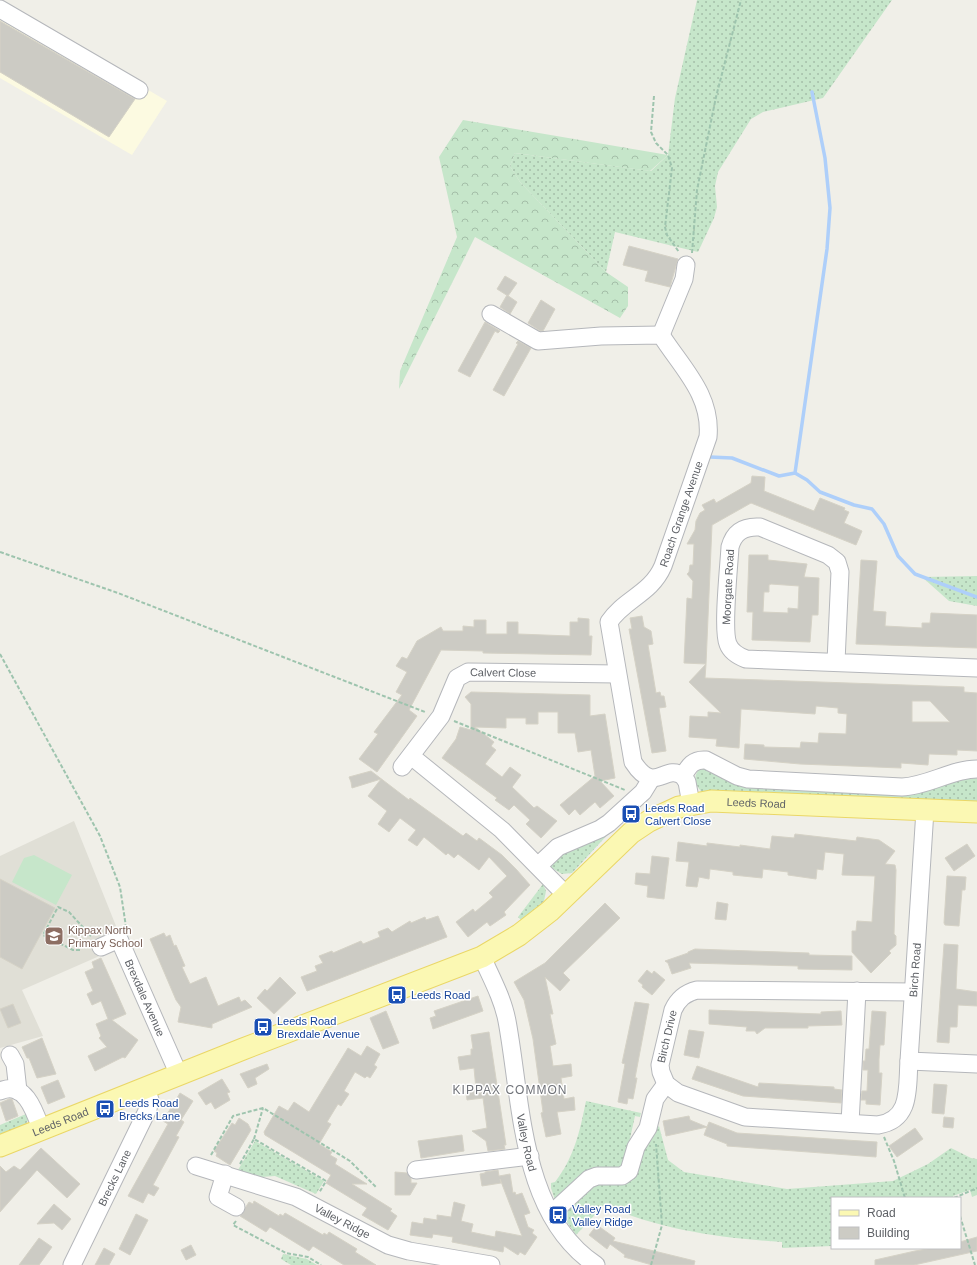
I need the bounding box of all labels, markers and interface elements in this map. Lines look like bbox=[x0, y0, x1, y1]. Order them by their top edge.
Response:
street label: Roach Grange Avenue bbox=[657, 460, 705, 568]
street label: Moorgate Road bbox=[720, 549, 736, 625]
street label: Calvert Close bbox=[470, 666, 536, 679]
street label: Leeds Road bbox=[726, 796, 786, 810]
place label: Leeds Road Calvert Close bbox=[645, 802, 711, 827]
bus stop icon: Leeds Road Calvert Close bbox=[620, 803, 642, 825]
place label: Kippax North Primary School bbox=[68, 924, 143, 949]
school or university icon: Kippax North Primary School bbox=[43, 925, 65, 947]
street label: Birch Road bbox=[907, 942, 923, 998]
street label: Brexdale Avenue bbox=[123, 957, 167, 1038]
bus stop icon: Leeds Road bbox=[386, 984, 408, 1006]
place label: Leeds Road bbox=[411, 989, 470, 1001]
street label: Birch Drive bbox=[655, 1009, 679, 1064]
place label: Leeds Road Brexdale Avenue bbox=[277, 1015, 360, 1040]
bus stop icon: Leeds Road Brexdale Avenue bbox=[252, 1016, 274, 1038]
district label: KIPPAX COMMON bbox=[453, 1083, 567, 1097]
place label: Leeds Road Brecks Lane bbox=[119, 1097, 180, 1122]
bus stop icon: Leeds Road Brecks Lane bbox=[94, 1098, 116, 1120]
street label: Leeds Road bbox=[31, 1105, 90, 1138]
street label: Valley Road bbox=[515, 1113, 539, 1173]
street label: Brecks Lane bbox=[96, 1148, 133, 1208]
legend bbox=[831, 1197, 961, 1249]
street label: Valley Ridge bbox=[313, 1202, 372, 1241]
place label: Valley Road Valley Ridge bbox=[572, 1203, 633, 1228]
bus stop icon: Valley Road Valley Ridge bbox=[547, 1204, 569, 1226]
text: Road bbox=[867, 1206, 896, 1220]
text: Building bbox=[867, 1226, 910, 1240]

